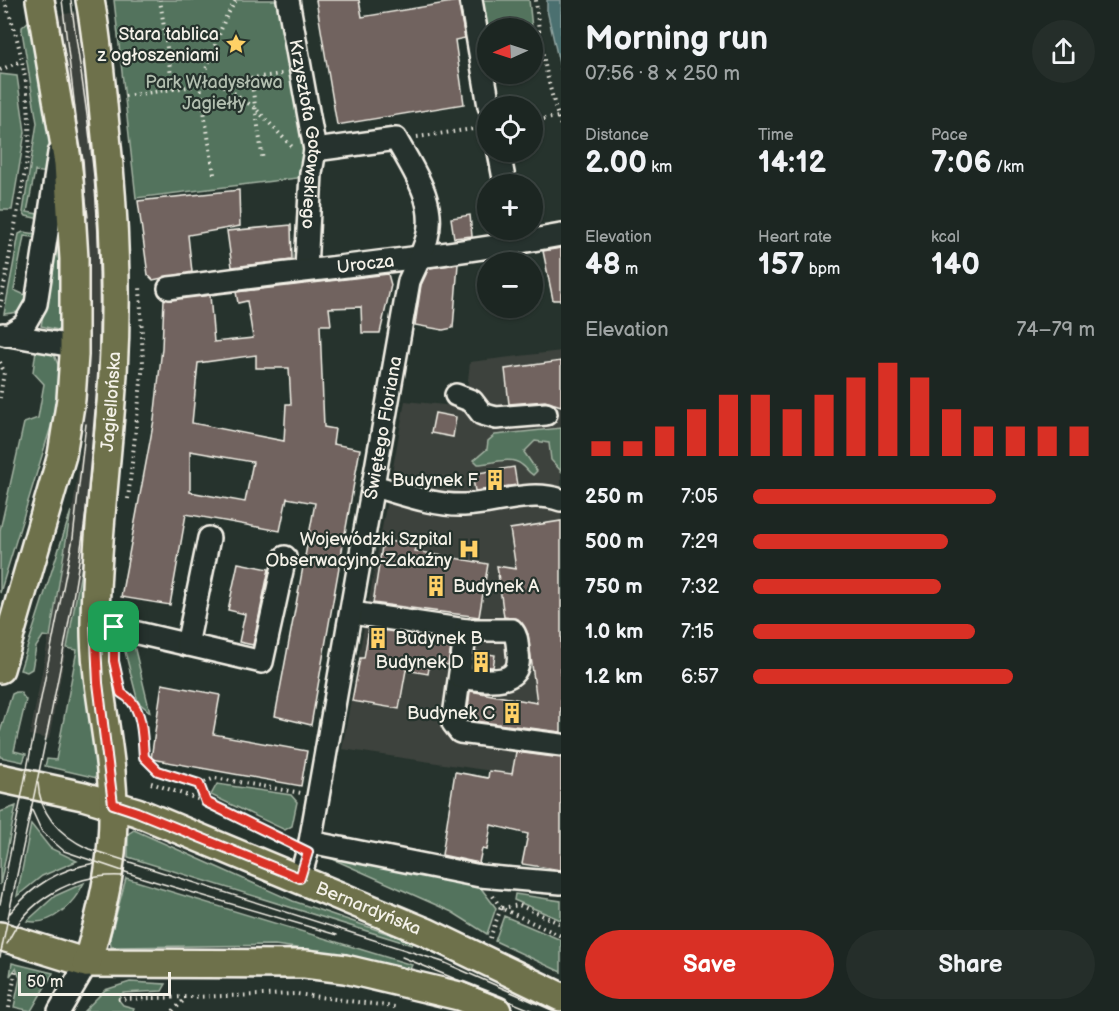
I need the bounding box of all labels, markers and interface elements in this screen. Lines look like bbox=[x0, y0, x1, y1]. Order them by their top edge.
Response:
north arrow bbox=[477, 18, 543, 84]
map controls bbox=[477, 18, 543, 318]
text: Morning run bbox=[585, 19, 768, 59]
button: share bbox=[1032, 20, 1095, 83]
place label: Stara tablica z ogłoszeniami bbox=[98, 24, 219, 66]
place icon: Stara tablica z ogłoszeniami bbox=[224, 32, 248, 56]
street label: Krzysztofa Gotowskiego bbox=[285, 38, 326, 230]
text: 07:56 · 8 × 250 m bbox=[585, 62, 740, 86]
park label: Park Władysława Jagiełły bbox=[145, 72, 283, 114]
button: locate bbox=[477, 96, 543, 162]
text: Distance bbox=[585, 126, 649, 145]
text: Time bbox=[758, 126, 793, 145]
text: Pace bbox=[931, 126, 967, 145]
text: 2.00 bbox=[585, 145, 647, 181]
text: 14:12 bbox=[758, 145, 826, 181]
text: 7:06 bbox=[931, 145, 992, 181]
text: km bbox=[647, 158, 672, 177]
text: /km bbox=[992, 158, 1024, 177]
button: + bbox=[477, 174, 543, 240]
text: Elevation bbox=[585, 228, 652, 247]
text: Heart rate bbox=[758, 228, 832, 247]
text: kcal bbox=[931, 228, 960, 247]
text: 48 bbox=[585, 247, 621, 283]
text: 157 bbox=[758, 247, 805, 283]
text: 140 bbox=[931, 247, 980, 283]
street label: Urocza bbox=[336, 250, 395, 278]
button: − bbox=[477, 252, 543, 318]
text: m bbox=[621, 260, 638, 279]
text: bpm bbox=[805, 260, 840, 279]
text: Elevation bbox=[585, 318, 668, 342]
text: 74–79 m bbox=[1016, 318, 1095, 342]
street label: Jagiellońska bbox=[96, 351, 125, 452]
street label: Świętego Floriana bbox=[358, 354, 406, 501]
building icon: Budynek F bbox=[483, 468, 507, 492]
place label: Budynek F bbox=[392, 470, 478, 491]
text: 250 m bbox=[585, 485, 643, 509]
text: 7:05 bbox=[681, 485, 718, 509]
place label: Wojewódzki Szpital Obserwacyjno-Zakaźny bbox=[265, 529, 453, 571]
text: 500 m bbox=[585, 530, 644, 554]
text: 7:29 bbox=[681, 530, 718, 554]
hospital icon: Wojewódzki Szpital Obserwacyjno-Zakaźny bbox=[457, 537, 481, 561]
building icon: Budynek A bbox=[424, 574, 448, 598]
text: 750 m bbox=[585, 575, 643, 599]
text: 7:32 bbox=[681, 575, 719, 599]
place label: Budynek A bbox=[453, 576, 539, 597]
pin bbox=[88, 601, 139, 652]
icon: arrive bbox=[97, 610, 130, 643]
text: 1.0 km bbox=[585, 620, 643, 644]
text: 7:15 bbox=[681, 620, 714, 644]
building icon: Budynek B bbox=[366, 626, 390, 650]
place label: Budynek B bbox=[395, 628, 483, 649]
building icon: Budynek D bbox=[469, 650, 493, 674]
place label: Budynek D bbox=[376, 652, 464, 673]
text: 1.2 km bbox=[585, 665, 643, 689]
text: 6:57 bbox=[681, 665, 719, 689]
building icon: Budynek C bbox=[500, 701, 524, 725]
place label: Budynek C bbox=[407, 703, 495, 724]
street label: Bernardyńska bbox=[313, 877, 424, 939]
button: Save bbox=[585, 930, 834, 999]
button: Share bbox=[846, 930, 1095, 999]
scale bar bbox=[18, 969, 171, 996]
text: 50 m bbox=[27, 973, 63, 992]

